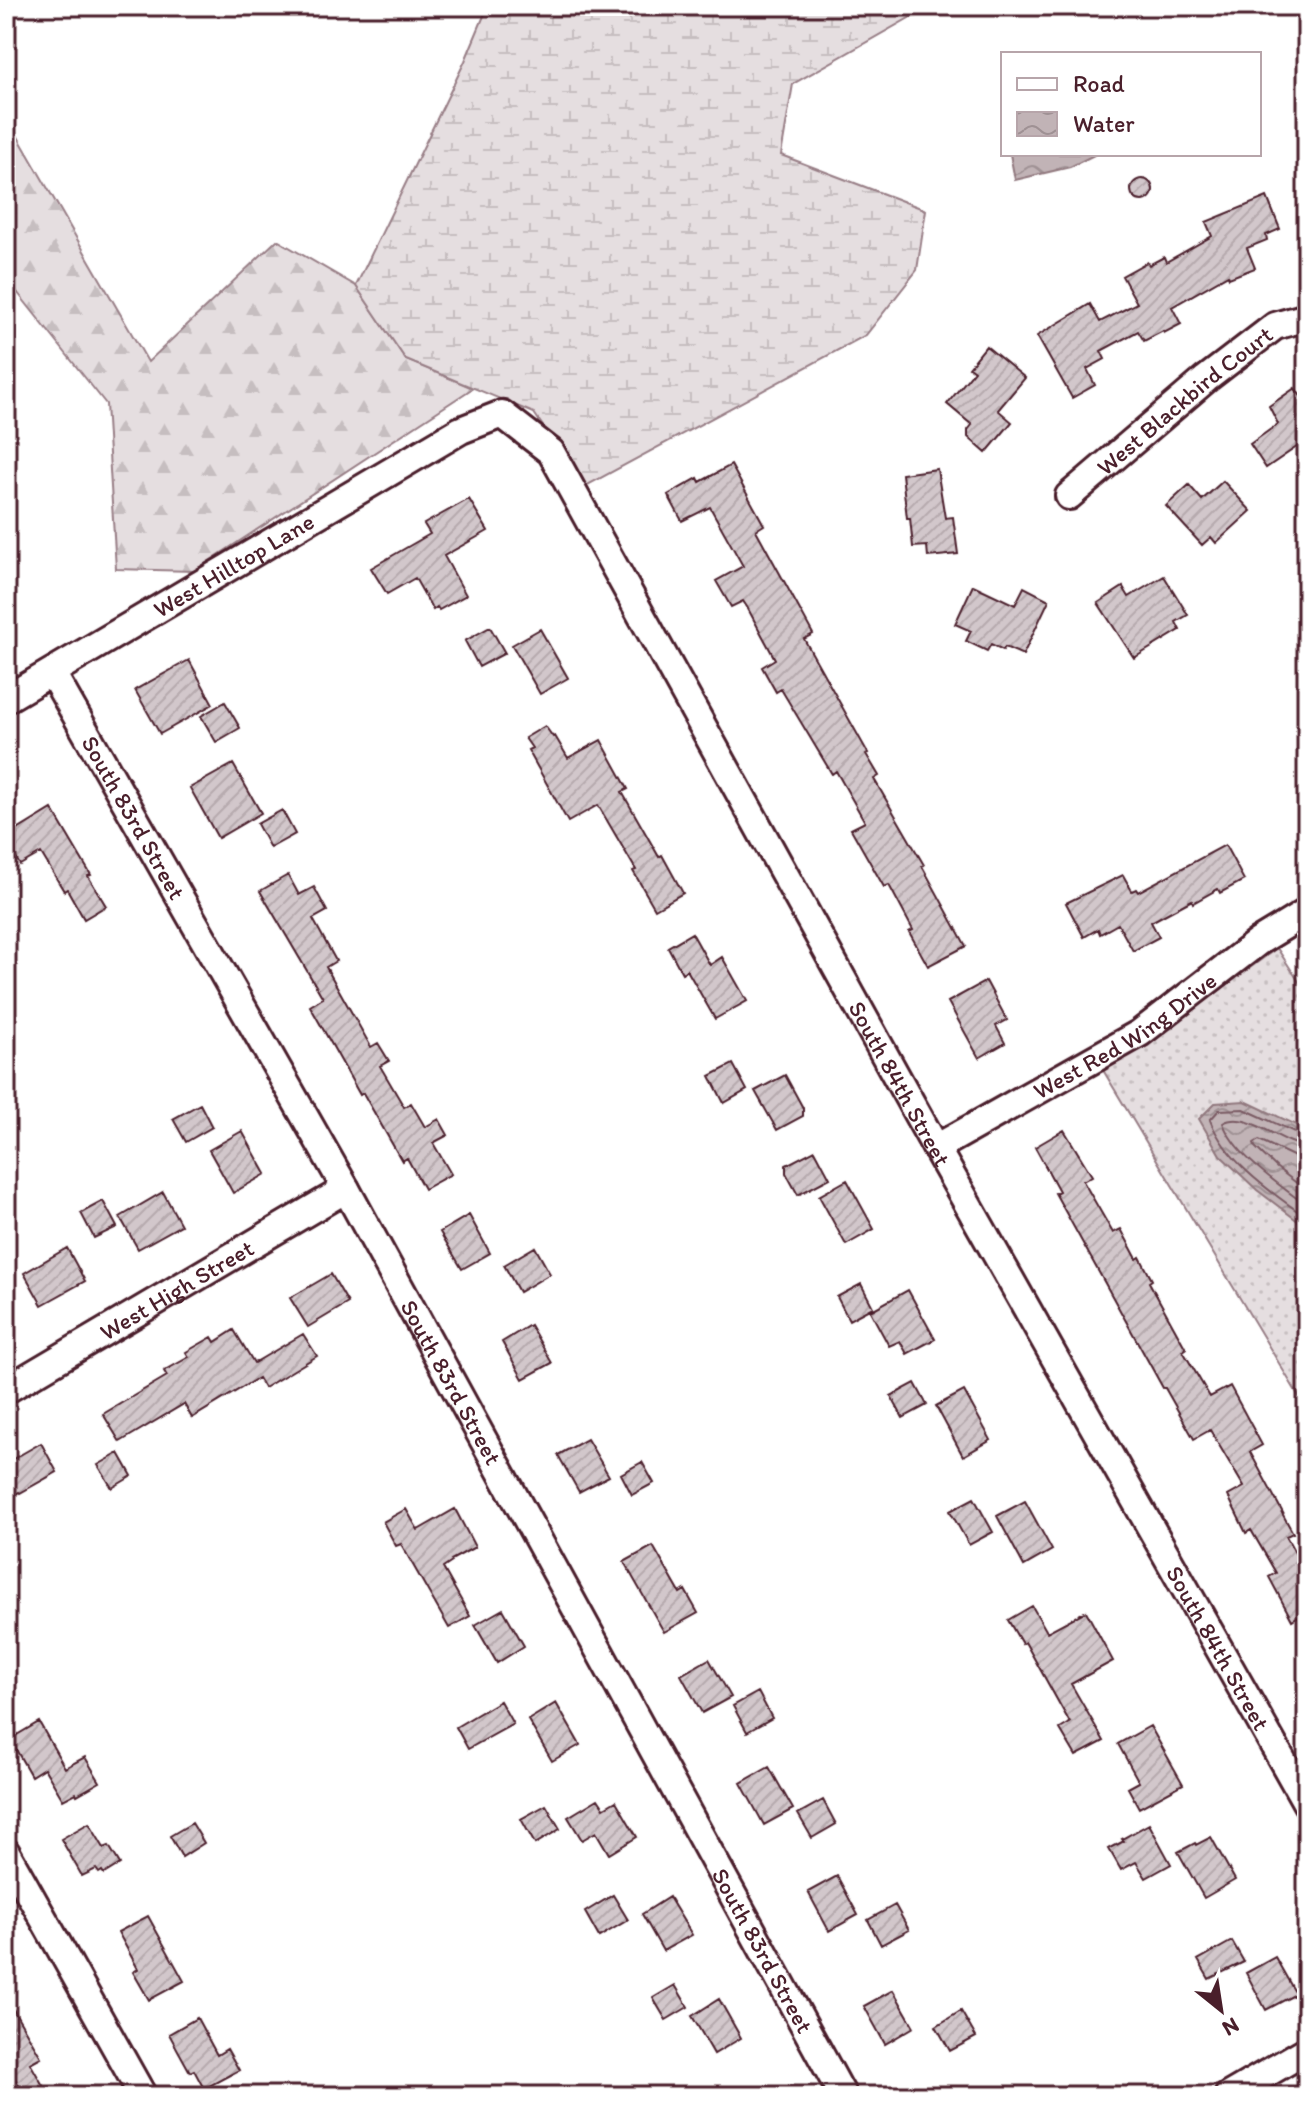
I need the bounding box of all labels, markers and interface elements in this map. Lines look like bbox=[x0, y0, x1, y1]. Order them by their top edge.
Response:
legend bbox=[1001, 52, 1261, 156]
text: Road bbox=[1073, 69, 1125, 98]
text: Water bbox=[1073, 109, 1135, 138]
street label: West Blackbird Court bbox=[1090, 319, 1278, 481]
street label: West Hilltop Lane bbox=[148, 506, 319, 623]
street label: South 83rd Street bbox=[76, 730, 192, 904]
street label: West Red Wing Drive bbox=[1028, 965, 1222, 1105]
street label: South 84th Street bbox=[843, 996, 958, 1171]
street label: West High Street bbox=[94, 1233, 259, 1346]
street label: South 83rd Street bbox=[395, 1294, 509, 1470]
street label: South 84th Street bbox=[1161, 1560, 1277, 1735]
street label: South 83rd Street bbox=[706, 1863, 820, 2038]
north arrow bbox=[1181, 1970, 1261, 2050]
text: N bbox=[1218, 2011, 1244, 2042]

